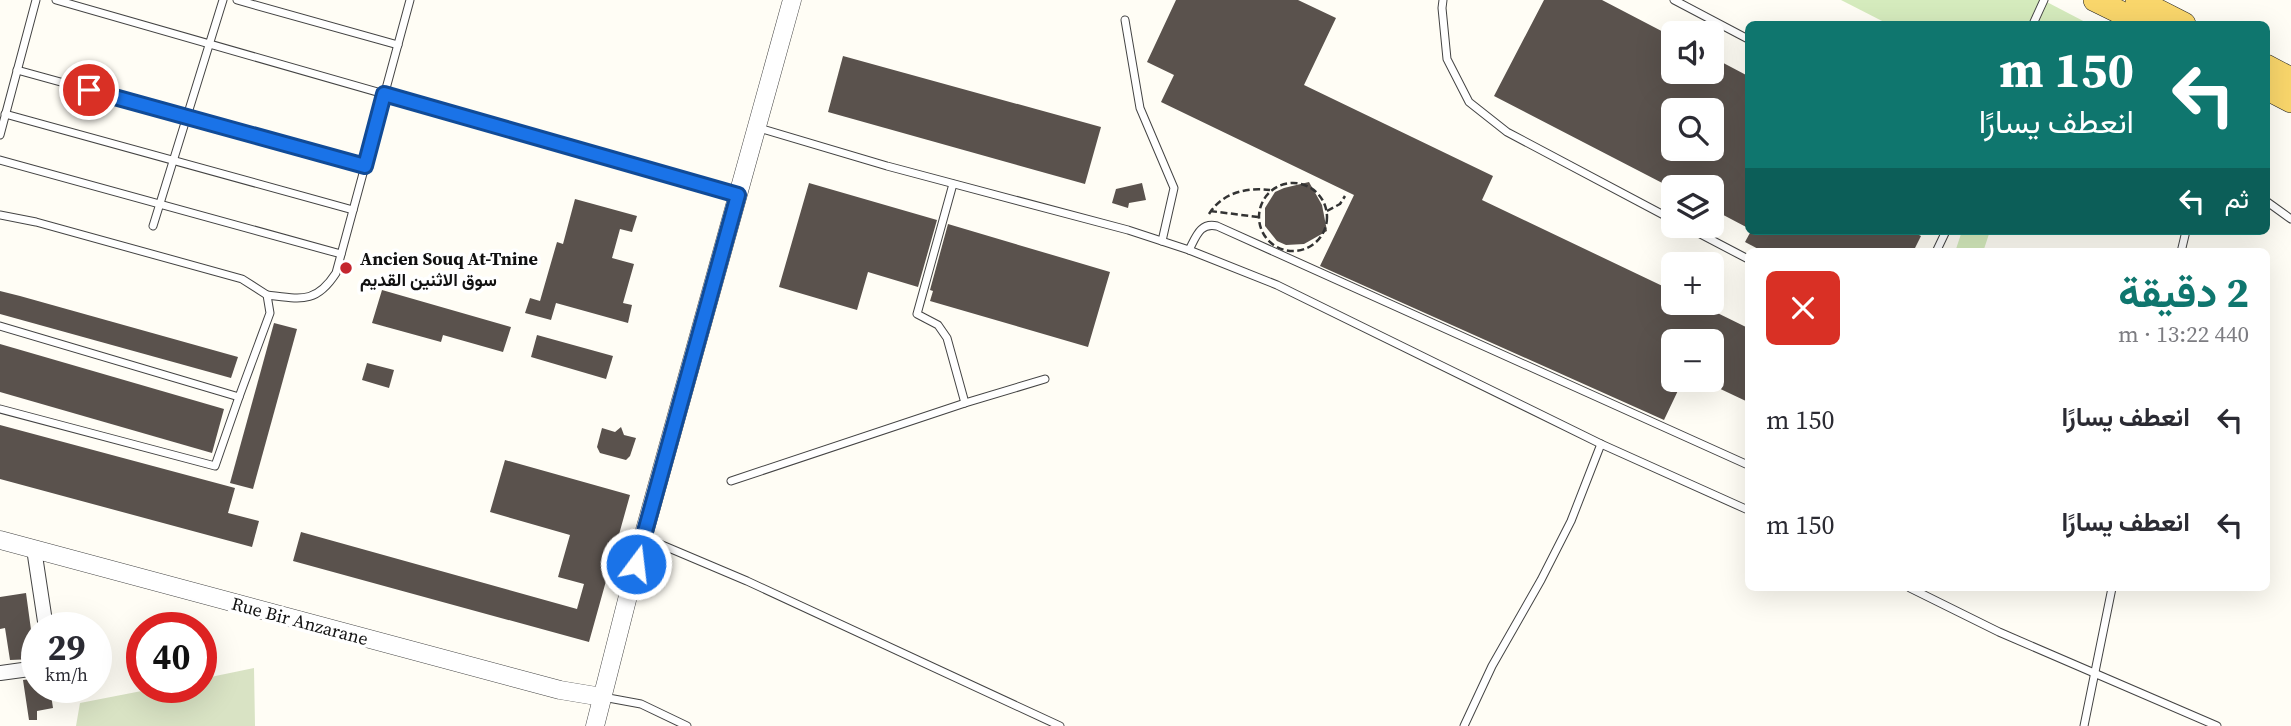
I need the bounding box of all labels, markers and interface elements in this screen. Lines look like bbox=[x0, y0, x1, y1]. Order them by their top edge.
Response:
map controls bbox=[1661, 21, 1724, 392]
button: sound bbox=[1661, 21, 1724, 84]
text: 150 m bbox=[1999, 36, 2134, 103]
icon: left bbox=[2158, 49, 2249, 140]
pin bbox=[59, 60, 119, 120]
icon: arrive bbox=[70, 71, 108, 109]
button: search bbox=[1661, 98, 1724, 161]
text: انعطف يسارًا bbox=[1979, 100, 2134, 144]
button: layers bbox=[1661, 175, 1724, 238]
text: ثم bbox=[2225, 181, 2249, 217]
icon: left bbox=[2173, 182, 2211, 220]
place label: Ancien Souq At-Tnine سوق الاثنين القديم bbox=[360, 246, 538, 292]
button: + bbox=[1661, 252, 1724, 315]
marker: Ancien Souq At-Tnine سوق الاثنين القديم bbox=[338, 260, 354, 276]
text: 2 دقيقة bbox=[2118, 263, 2249, 321]
button: close bbox=[1766, 271, 1840, 345]
text: 440 m · 13:22 bbox=[2118, 318, 2249, 350]
button: − bbox=[1661, 329, 1724, 392]
text: انعطف يسارًا bbox=[2061, 399, 2190, 435]
icon: left bbox=[2211, 401, 2249, 439]
text: 150 m bbox=[1766, 402, 1835, 438]
text: انعطف يسارًا bbox=[2061, 504, 2190, 540]
icon: left bbox=[2211, 506, 2249, 544]
text: 150 m bbox=[1766, 507, 1835, 543]
position arrow bbox=[599, 527, 673, 601]
street label: Rue Bir Anzarane bbox=[229, 591, 371, 651]
speed limit sign: 40 bbox=[126, 612, 217, 703]
text: 29 bbox=[48, 624, 85, 672]
text: km/h bbox=[45, 662, 88, 687]

